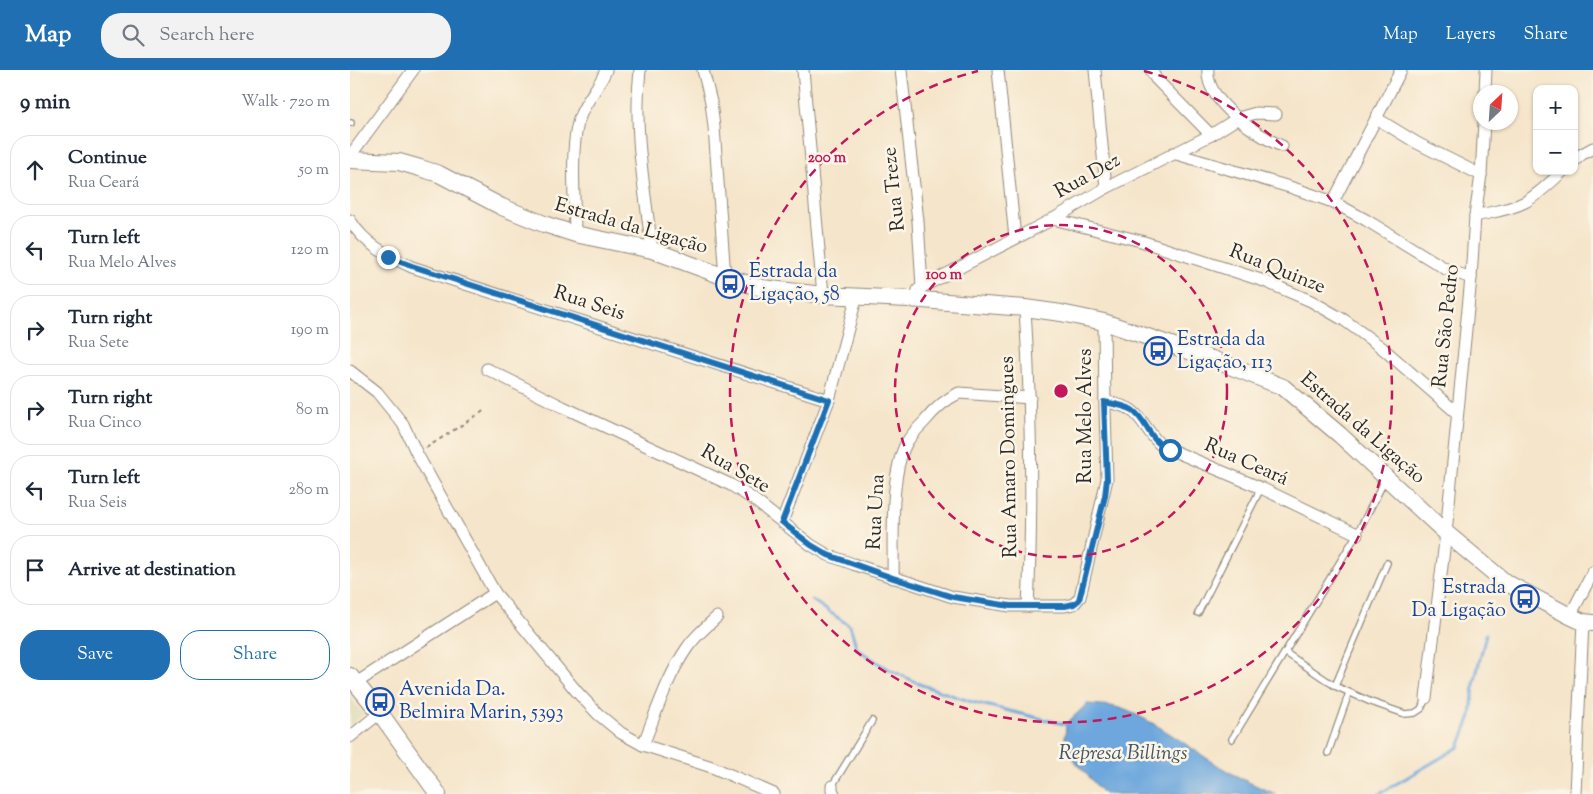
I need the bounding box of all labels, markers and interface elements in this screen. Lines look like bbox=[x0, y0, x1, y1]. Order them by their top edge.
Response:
search box bbox=[101, 13, 451, 58]
text: Map bbox=[25, 18, 71, 52]
icon: search bbox=[119, 21, 147, 49]
text: Search here bbox=[159, 22, 255, 49]
text: Map bbox=[1383, 22, 1418, 48]
text: Layers bbox=[1446, 22, 1496, 48]
text: Share bbox=[1524, 22, 1568, 48]
north arrow bbox=[1473, 85, 1518, 130]
map controls bbox=[1533, 85, 1578, 175]
button: + bbox=[1533, 85, 1578, 130]
text: 9 min bbox=[20, 88, 70, 118]
text: Walk · 720 m bbox=[241, 91, 330, 114]
button: − bbox=[1533, 130, 1578, 175]
text: Continue bbox=[68, 145, 147, 172]
street label: Rua Treze bbox=[876, 145, 914, 233]
street label: Rua Dez bbox=[1050, 147, 1126, 207]
text: 200 m bbox=[808, 148, 847, 169]
icon: ahead bbox=[21, 156, 49, 184]
text: 50 m bbox=[298, 159, 329, 182]
text: Rua Ceará bbox=[68, 172, 139, 195]
street label: Estrada da Ligação bbox=[551, 191, 711, 263]
text: Turn left bbox=[68, 225, 140, 252]
icon: left bbox=[21, 236, 49, 264]
street label: Rua Quinze bbox=[1225, 238, 1329, 302]
text: 120 m bbox=[291, 239, 329, 262]
route end bbox=[377, 246, 400, 269]
text: Rua Melo Alves bbox=[68, 252, 176, 275]
place label: Estrada da Ligação, 58 bbox=[749, 258, 840, 310]
street label: Rua São Pedro bbox=[1426, 263, 1468, 389]
text: 100 m bbox=[926, 265, 963, 286]
bus stop icon: Estrada da Ligação, 58 bbox=[715, 269, 745, 299]
street label: Rua Seis bbox=[550, 279, 629, 329]
text: Turn right bbox=[68, 305, 152, 332]
icon: right bbox=[21, 316, 49, 344]
text: 190 m bbox=[291, 319, 329, 342]
place label: Estrada da Ligação, 113 bbox=[1177, 326, 1273, 378]
text: Rua Sete bbox=[68, 332, 129, 355]
bus stop icon: Estrada da Ligação, 113 bbox=[1143, 336, 1173, 366]
street label: Rua Melo Alves bbox=[1072, 348, 1101, 484]
street label: Rua Amaro Domingues bbox=[994, 355, 1026, 558]
street label: Estrada da Ligação bbox=[1293, 366, 1431, 492]
centre of rings bbox=[1052, 382, 1070, 400]
text: Turn right bbox=[68, 385, 152, 412]
icon: right bbox=[21, 396, 49, 424]
text: 80 m bbox=[296, 399, 329, 422]
text: Rua Cinco bbox=[68, 412, 142, 435]
street label: Rua Ceará bbox=[1199, 432, 1293, 494]
street label: Rua Sete bbox=[695, 438, 775, 502]
route start bbox=[1159, 439, 1182, 462]
text: Turn left bbox=[68, 465, 140, 492]
street label: Rua Una bbox=[861, 473, 893, 551]
icon: left bbox=[21, 476, 49, 504]
text: 280 m bbox=[288, 479, 329, 502]
text: Rua Seis bbox=[68, 492, 127, 515]
icon: arrive bbox=[21, 556, 49, 584]
text: Arrive at destination bbox=[68, 557, 236, 584]
place label: Estrada Da Ligação bbox=[1411, 574, 1506, 626]
bus stop icon: Estrada Da Ligação bbox=[1510, 584, 1540, 614]
button: Save bbox=[20, 630, 170, 680]
button: Share bbox=[180, 630, 330, 680]
place label: Avenida Da. Belmira Marin, 5393 bbox=[399, 676, 564, 728]
bus stop icon: Avenida Da. Belmira Marin, 5393 bbox=[365, 687, 395, 717]
water label: Represa Billings bbox=[1059, 739, 1187, 769]

